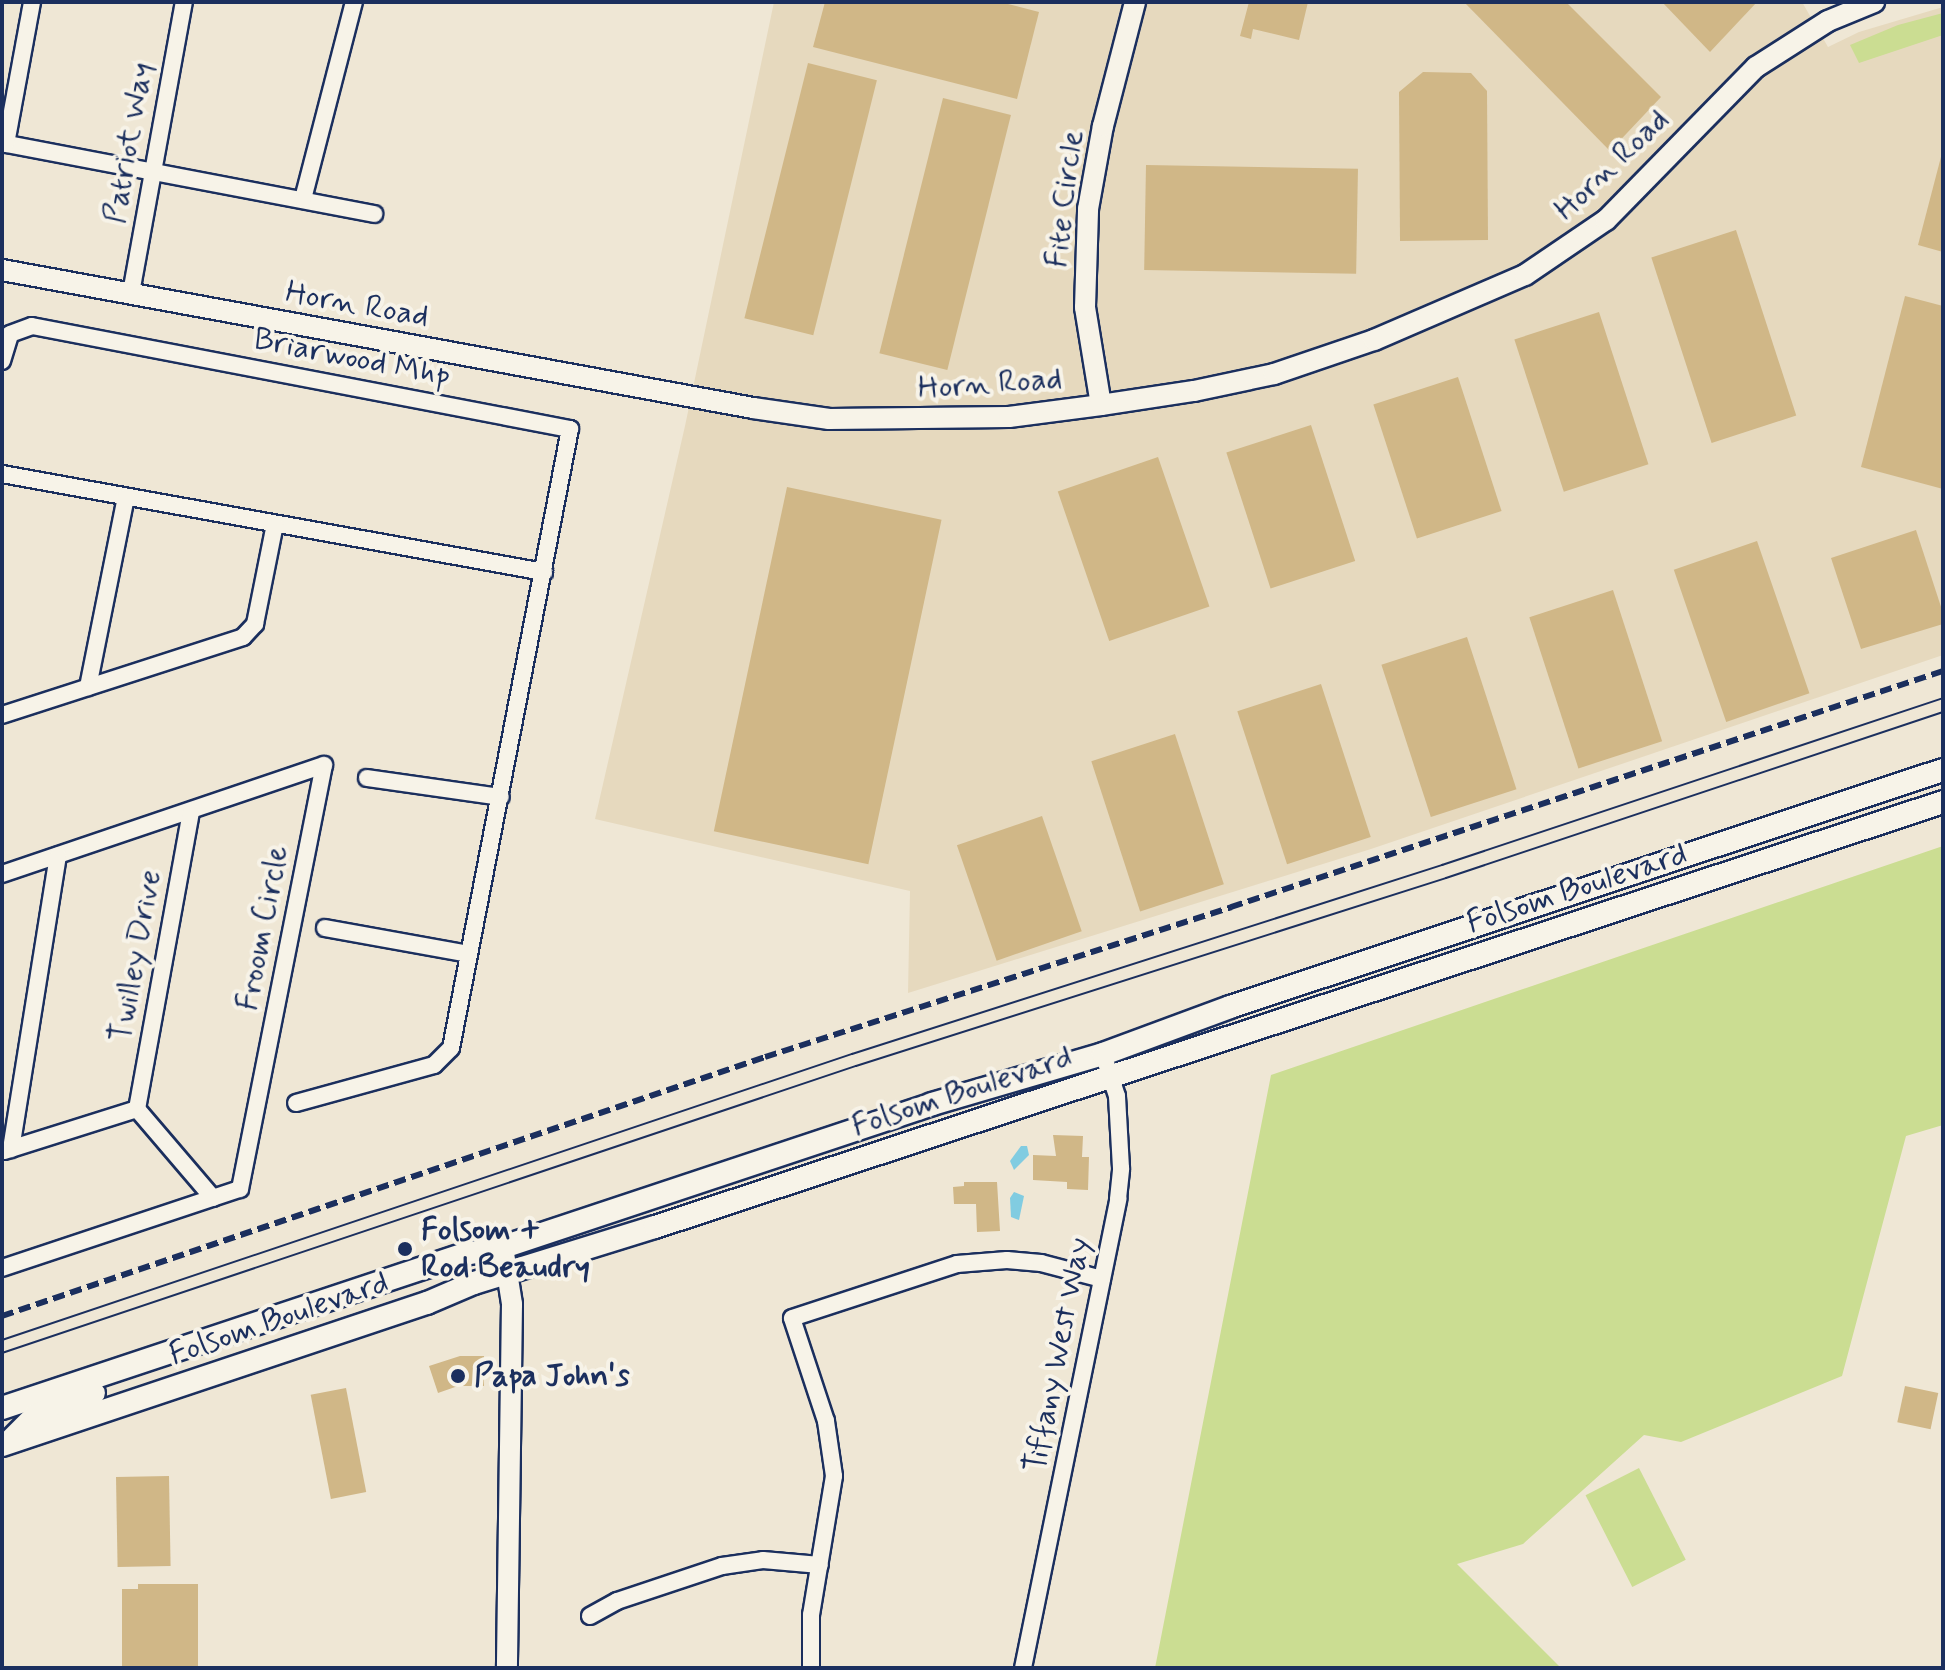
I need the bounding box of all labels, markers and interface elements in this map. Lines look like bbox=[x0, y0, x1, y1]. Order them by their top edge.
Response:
street label: Patriot Way bbox=[96, 57, 162, 229]
street label: Horn Road bbox=[1547, 101, 1677, 229]
street label: Fite Circle bbox=[1038, 128, 1092, 270]
street label: Horn Road bbox=[282, 274, 432, 336]
street label: Briarwood Mhp bbox=[250, 320, 454, 396]
street label: Horn Road bbox=[916, 360, 1064, 408]
street label: Folsom Boulevard bbox=[1464, 836, 1690, 942]
street label: Froom Circle bbox=[228, 841, 298, 1015]
street label: Twilley Drive bbox=[102, 868, 170, 1044]
street label: Folsom Boulevard bbox=[849, 1039, 1075, 1145]
place label: Folsom + Rod Beaudry bbox=[421, 1212, 590, 1287]
street label: Tiffany West Way bbox=[1016, 1233, 1100, 1477]
marker: Folsom + Rod Beaudry bbox=[396, 1240, 414, 1258]
street label: Folsom Boulevard bbox=[166, 1264, 392, 1374]
place label: Papa John's bbox=[474, 1357, 638, 1395]
marker: Papa John's bbox=[449, 1367, 467, 1385]

